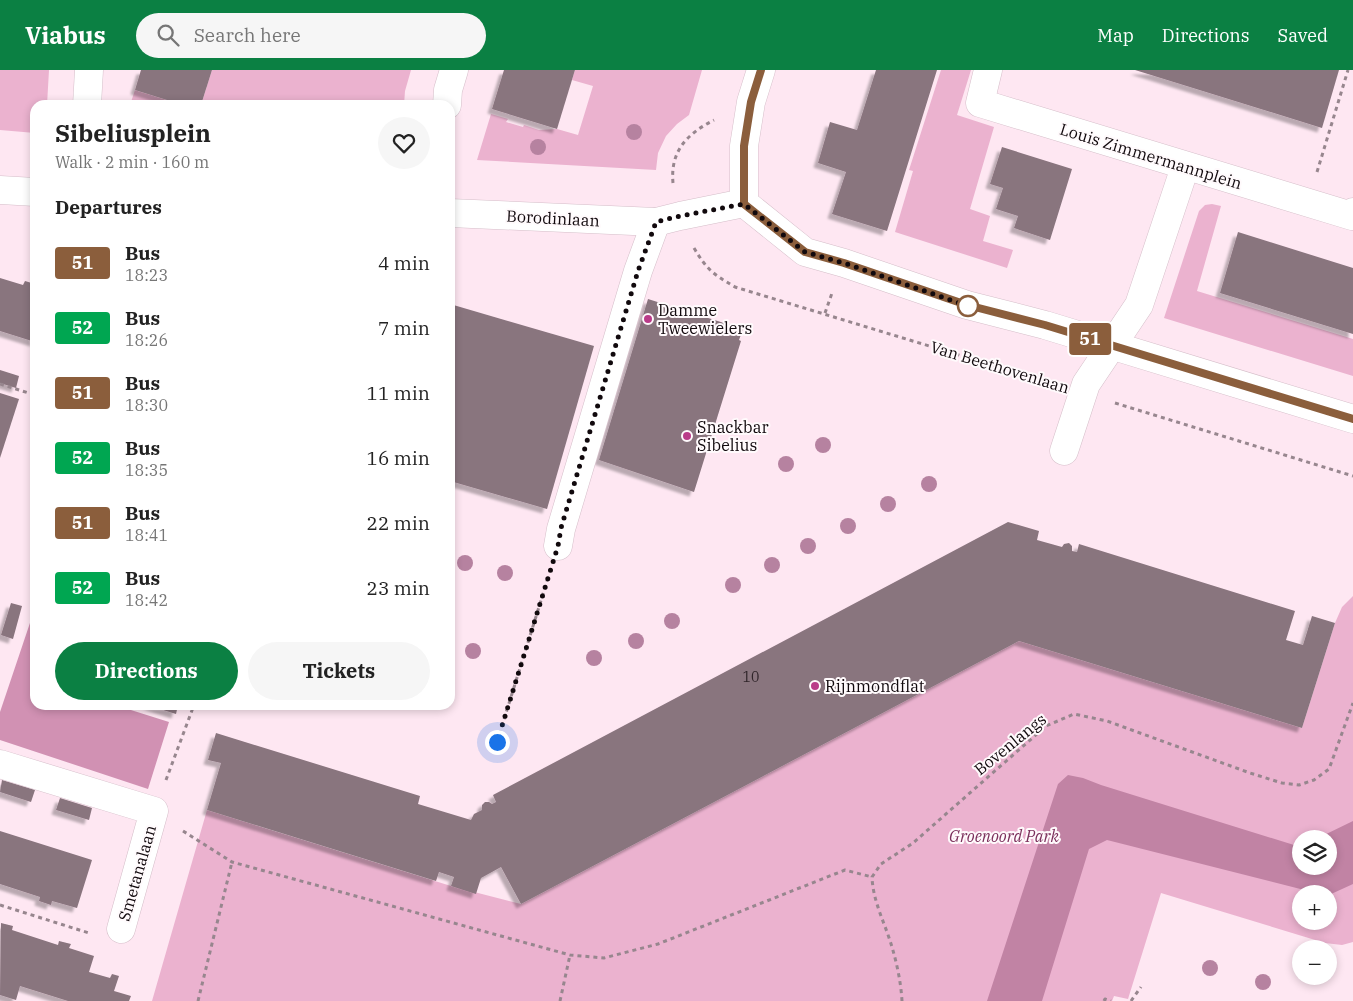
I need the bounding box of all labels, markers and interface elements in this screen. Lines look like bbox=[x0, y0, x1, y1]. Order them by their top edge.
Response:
search box bbox=[136, 13, 486, 58]
text: Viabus bbox=[25, 19, 106, 51]
icon: search bbox=[154, 21, 182, 49]
text: Search here bbox=[194, 23, 301, 47]
text: Map bbox=[1097, 24, 1134, 47]
text: Directions bbox=[1162, 24, 1250, 47]
text: Saved bbox=[1278, 24, 1328, 47]
text: Sibeliusplein bbox=[55, 117, 211, 149]
button: heart bbox=[378, 117, 430, 169]
street label: Louis Zimmermannplein bbox=[1058, 119, 1244, 193]
text: Walk · 2 min · 160 m bbox=[55, 152, 209, 172]
text: Departures bbox=[55, 195, 162, 219]
street label: Borodinlaan bbox=[506, 206, 600, 230]
text: Bus bbox=[125, 241, 160, 265]
text: 51 bbox=[72, 251, 93, 274]
text: 4 min bbox=[378, 251, 430, 275]
text: 18:23 bbox=[125, 265, 168, 285]
unlabelled marker bbox=[957, 295, 979, 317]
place label: Damme Tweewielers bbox=[658, 300, 752, 338]
text: Bus bbox=[125, 306, 160, 330]
marker: Damme Tweewielers bbox=[642, 313, 654, 325]
text: 52 bbox=[72, 316, 93, 339]
text: 7 min bbox=[378, 316, 430, 340]
line badge: 51 bbox=[1068, 323, 1112, 355]
text: 51 bbox=[1079, 327, 1101, 350]
text: 18:26 bbox=[125, 330, 168, 350]
street label: Van Beethovenlaan bbox=[928, 336, 1072, 398]
text: Bus bbox=[125, 371, 160, 395]
text: 51 bbox=[72, 381, 93, 404]
text: 11 min bbox=[367, 381, 430, 405]
text: 18:30 bbox=[125, 395, 168, 415]
place label: Snackbar Sibelius bbox=[697, 417, 769, 455]
marker: Snackbar Sibelius bbox=[681, 430, 693, 442]
text: Bus bbox=[125, 436, 160, 460]
text: 52 bbox=[72, 446, 93, 469]
text: 16 min bbox=[367, 446, 430, 470]
text: 18:35 bbox=[125, 460, 168, 480]
text: Bus bbox=[125, 501, 160, 525]
text: 51 bbox=[72, 511, 93, 534]
text: 22 min bbox=[367, 511, 430, 535]
text: 18:41 bbox=[125, 525, 168, 545]
text: Bus bbox=[125, 566, 160, 590]
text: 52 bbox=[72, 576, 93, 599]
text: 23 min bbox=[367, 576, 430, 600]
text: 18:42 bbox=[125, 590, 168, 610]
button: Directions bbox=[55, 642, 238, 700]
button: Tickets bbox=[248, 642, 430, 700]
house number: 10 bbox=[743, 668, 759, 686]
place label: Rijnmondflat bbox=[825, 676, 925, 696]
marker: Rijnmondflat bbox=[809, 680, 821, 692]
street label: Bovenlangs bbox=[970, 709, 1050, 779]
your location bbox=[485, 730, 510, 755]
street label: Smetanalaan bbox=[114, 823, 160, 923]
park label: Groenoord Park bbox=[949, 826, 1059, 846]
map controls bbox=[1292, 830, 1337, 985]
button: layers bbox=[1292, 830, 1337, 875]
button: + bbox=[1292, 885, 1337, 930]
button: − bbox=[1292, 940, 1337, 985]

